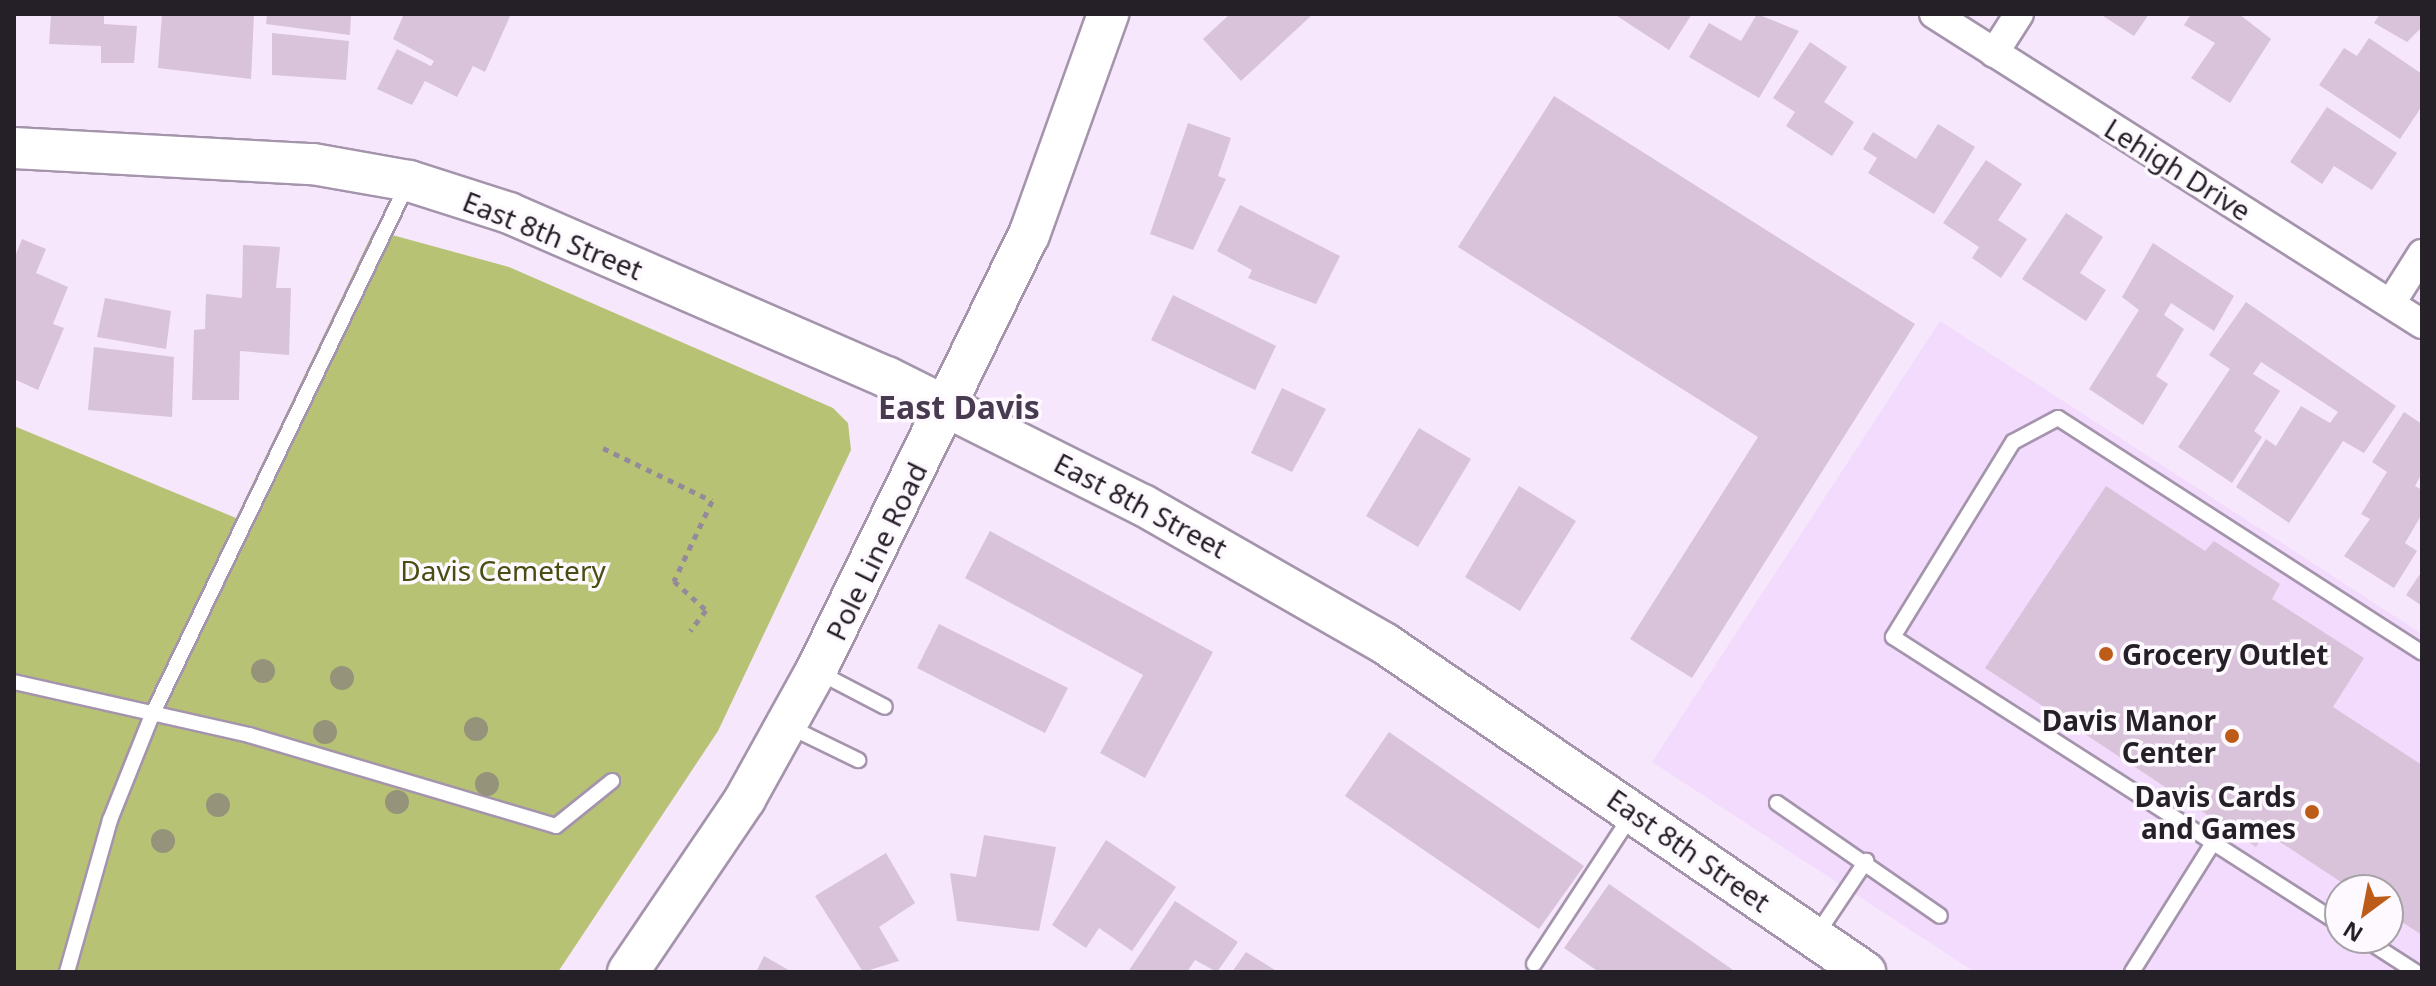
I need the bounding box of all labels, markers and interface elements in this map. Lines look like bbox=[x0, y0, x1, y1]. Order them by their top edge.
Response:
street label: Lehigh Drive bbox=[2099, 111, 2257, 227]
street label: East 8th Street bbox=[458, 184, 648, 286]
district label: East Davis bbox=[878, 388, 1040, 426]
street label: East 8th Street bbox=[1049, 445, 1233, 565]
street label: Pole Line Road bbox=[818, 457, 934, 645]
park label: Davis Cemetery bbox=[400, 553, 606, 587]
place label: Grocery Outlet bbox=[2122, 637, 2328, 671]
marker: Grocery Outlet bbox=[2097, 645, 2115, 663]
place label: Davis Manor Center bbox=[2042, 703, 2216, 769]
marker: Davis Manor Center bbox=[2223, 727, 2241, 745]
place label: Davis Cards and Games bbox=[2135, 779, 2296, 845]
street label: East 8th Street bbox=[1601, 781, 1777, 919]
marker: Davis Cards and Games bbox=[2303, 803, 2321, 821]
north arrow bbox=[2324, 874, 2404, 954]
text: N bbox=[2337, 915, 2368, 950]

